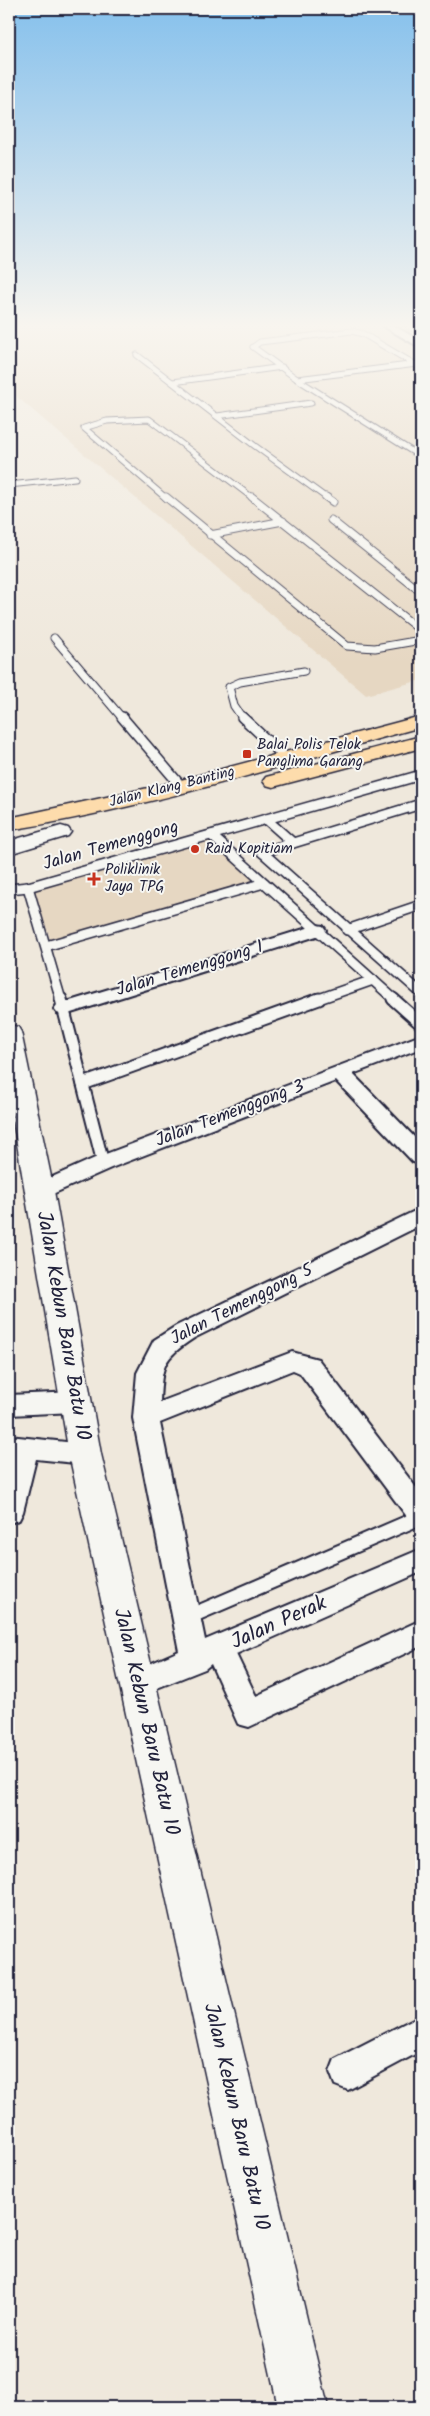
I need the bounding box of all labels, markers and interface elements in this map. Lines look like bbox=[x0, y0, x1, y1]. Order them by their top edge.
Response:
place label: Balai Polis Telok Panglima Garang bbox=[257, 733, 363, 774]
marker: Balai Polis Telok Panglima Garang bbox=[241, 748, 253, 760]
street label: Jalan Klang Banting bbox=[107, 760, 237, 814]
street label: Jalan Temenggong bbox=[40, 813, 182, 879]
place label: Raid Kopitiam bbox=[205, 837, 293, 861]
marker: Raid Kopitiam bbox=[189, 843, 201, 855]
place label: Poliklinik Jaya TPG bbox=[105, 858, 164, 899]
marker: Poliklinik Jaya TPG bbox=[87, 872, 101, 886]
street label: Jalan Temenggong 1 bbox=[113, 933, 267, 1005]
street label: Jalan Temenggong 3 bbox=[151, 1072, 309, 1156]
street label: Jalan Kebun Baru Batu 10 bbox=[27, 1209, 99, 1443]
street label: Jalan Temenggong 5 bbox=[166, 1256, 320, 1353]
street label: Jalan Perak bbox=[226, 1587, 332, 1659]
street label: Jalan Kebun Baru Batu 10 bbox=[104, 1605, 188, 1839]
street label: Jalan Kebun Baru Batu 10 bbox=[194, 2000, 278, 2234]

